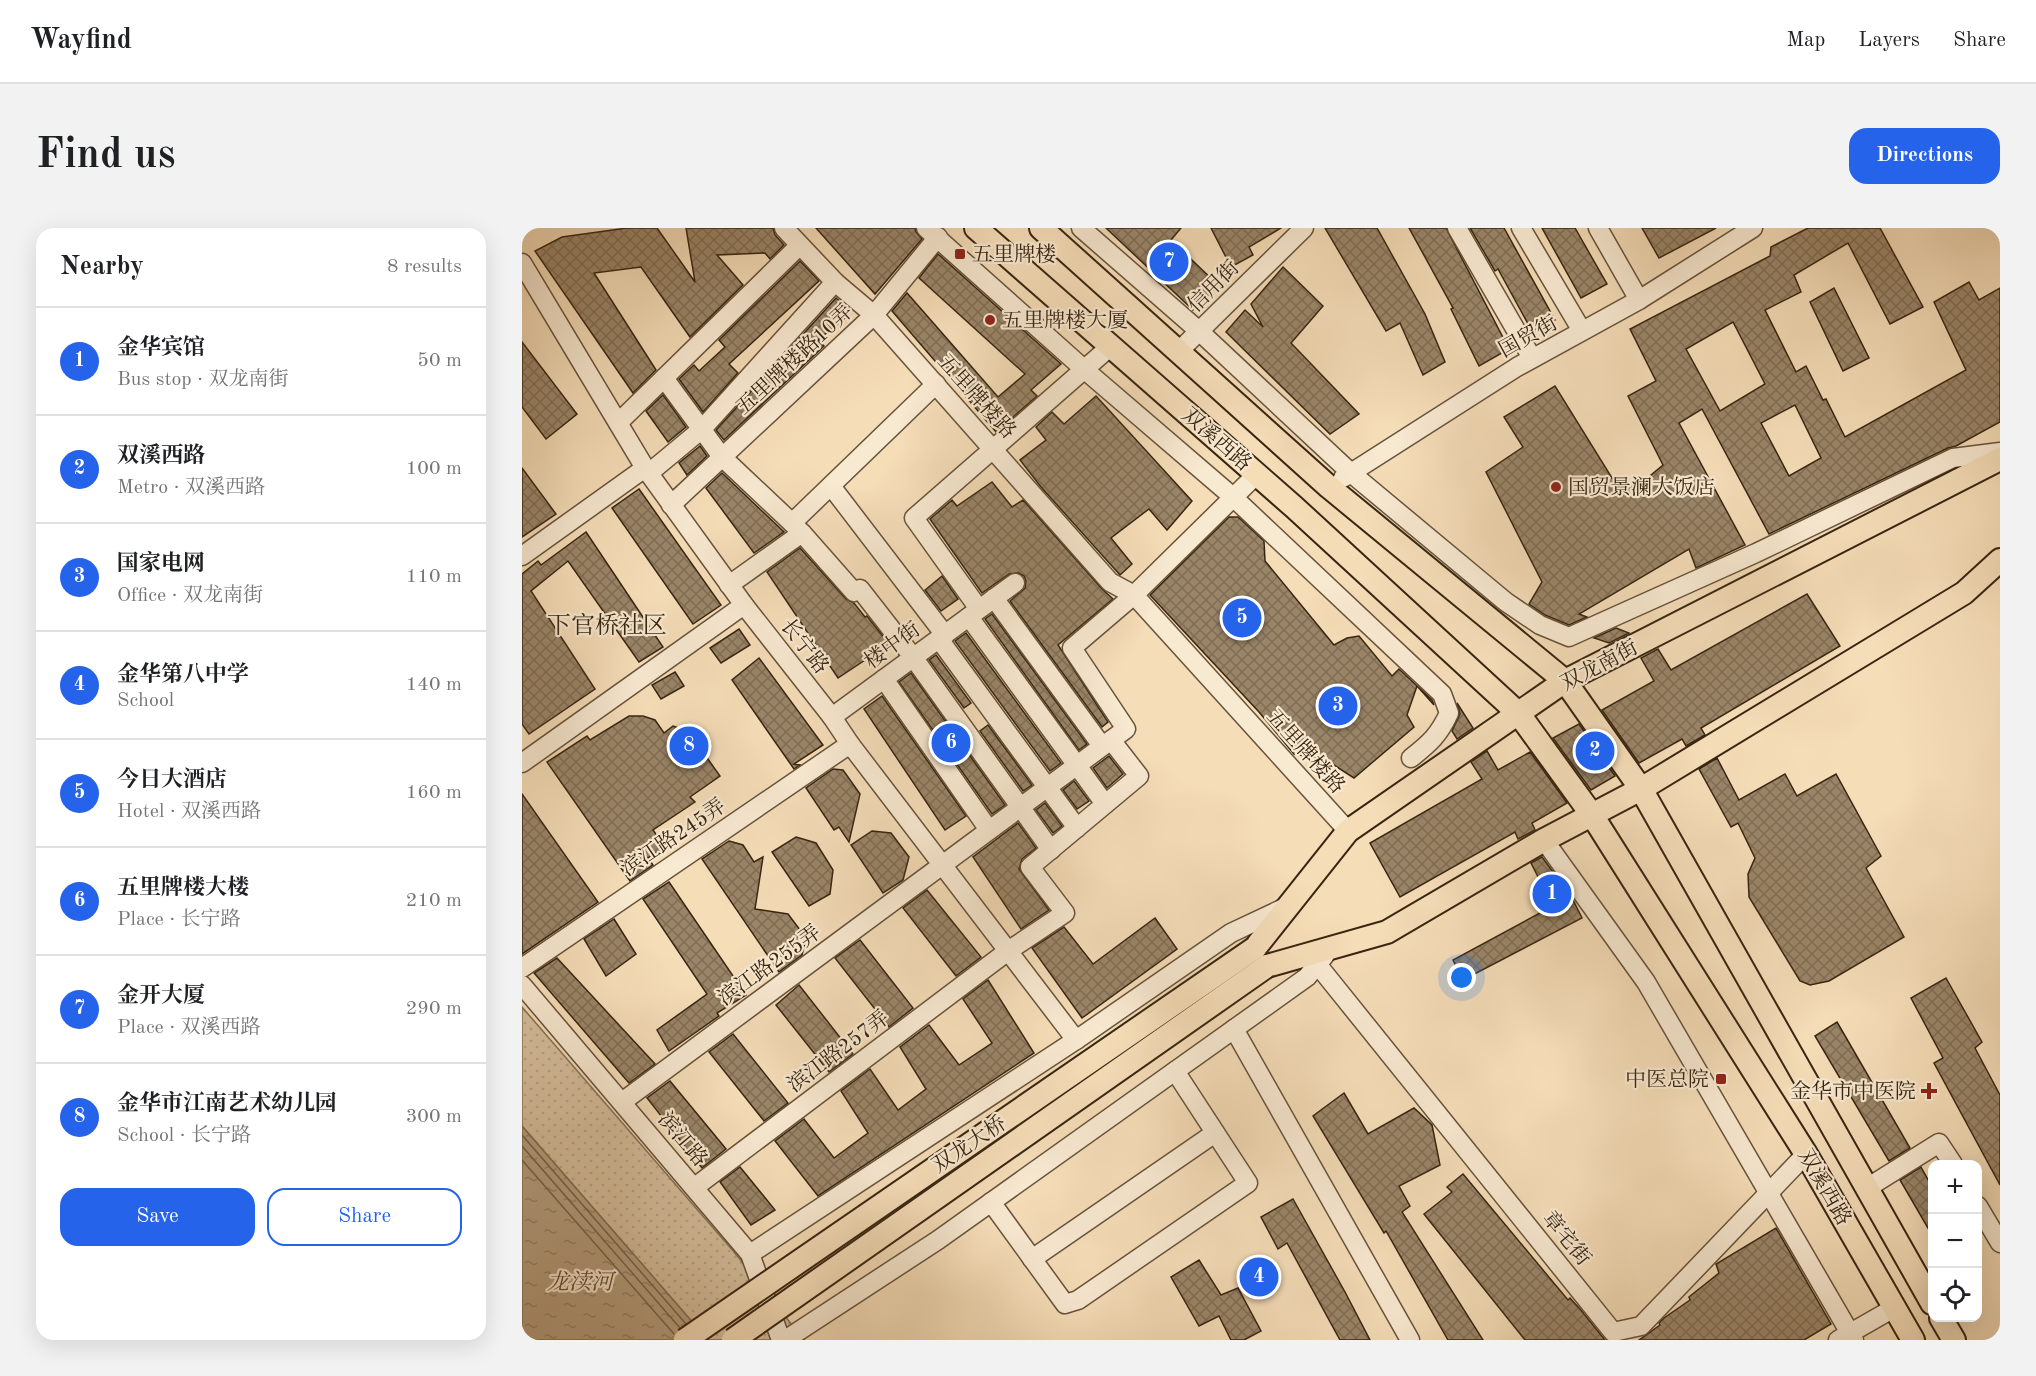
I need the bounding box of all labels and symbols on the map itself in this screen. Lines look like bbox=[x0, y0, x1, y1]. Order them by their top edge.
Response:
pin: 7 bbox=[1150, 240, 1188, 285]
place label: 五里牌楼 bbox=[972, 243, 1056, 266]
marker: 五里牌楼 bbox=[953, 247, 967, 261]
street label: 信用街 bbox=[1183, 256, 1244, 317]
street label: 五里牌楼路10弄 bbox=[732, 300, 857, 419]
place label: 五里牌楼大厦 bbox=[1002, 309, 1128, 332]
street label: 国贸街 bbox=[1495, 311, 1561, 362]
marker: 五里牌楼大厦 bbox=[983, 313, 997, 327]
street label: 五里牌楼路 bbox=[933, 350, 1020, 443]
street label: 双溪西路 bbox=[1177, 403, 1256, 476]
place label: 国贸景澜大饭店 bbox=[1568, 476, 1715, 499]
marker: 国贸景澜大饭店 bbox=[1549, 480, 1563, 494]
pin: 5 bbox=[1222, 596, 1262, 640]
district label: 下官桥社区 bbox=[547, 612, 667, 639]
street label: 长宁路 bbox=[776, 614, 833, 678]
street label: 楼中街 bbox=[860, 618, 925, 673]
street label: 双龙南街 bbox=[1557, 636, 1642, 695]
pin: 3 bbox=[1318, 684, 1358, 728]
street label: 五里牌楼路 bbox=[1262, 705, 1349, 798]
pin: 6 bbox=[932, 720, 970, 766]
pin: 8 bbox=[670, 724, 708, 768]
pin: 2 bbox=[1576, 728, 1614, 774]
street label: 滨江路245弄 bbox=[617, 794, 730, 881]
pin: 1 bbox=[1532, 872, 1572, 916]
street label: 滨江路255弄 bbox=[714, 921, 825, 1010]
your location bbox=[1447, 963, 1476, 992]
street label: 滨江路257弄 bbox=[783, 1006, 893, 1097]
place label: 中医总院 bbox=[1625, 1068, 1709, 1091]
marker: 中医总院 bbox=[1714, 1072, 1728, 1086]
place label: 金华市中医院 bbox=[1790, 1080, 1916, 1103]
marker: 金华市中医院 bbox=[1920, 1082, 1938, 1100]
street label: 滨江路 bbox=[654, 1108, 712, 1171]
street label: 双龙大桥 bbox=[928, 1111, 1011, 1177]
street label: 双溪西路 bbox=[1794, 1145, 1856, 1229]
street label: 章宅街 bbox=[1538, 1206, 1596, 1270]
pin: 4 bbox=[1240, 1254, 1278, 1300]
water label: 龙渎河 bbox=[547, 1270, 617, 1294]

